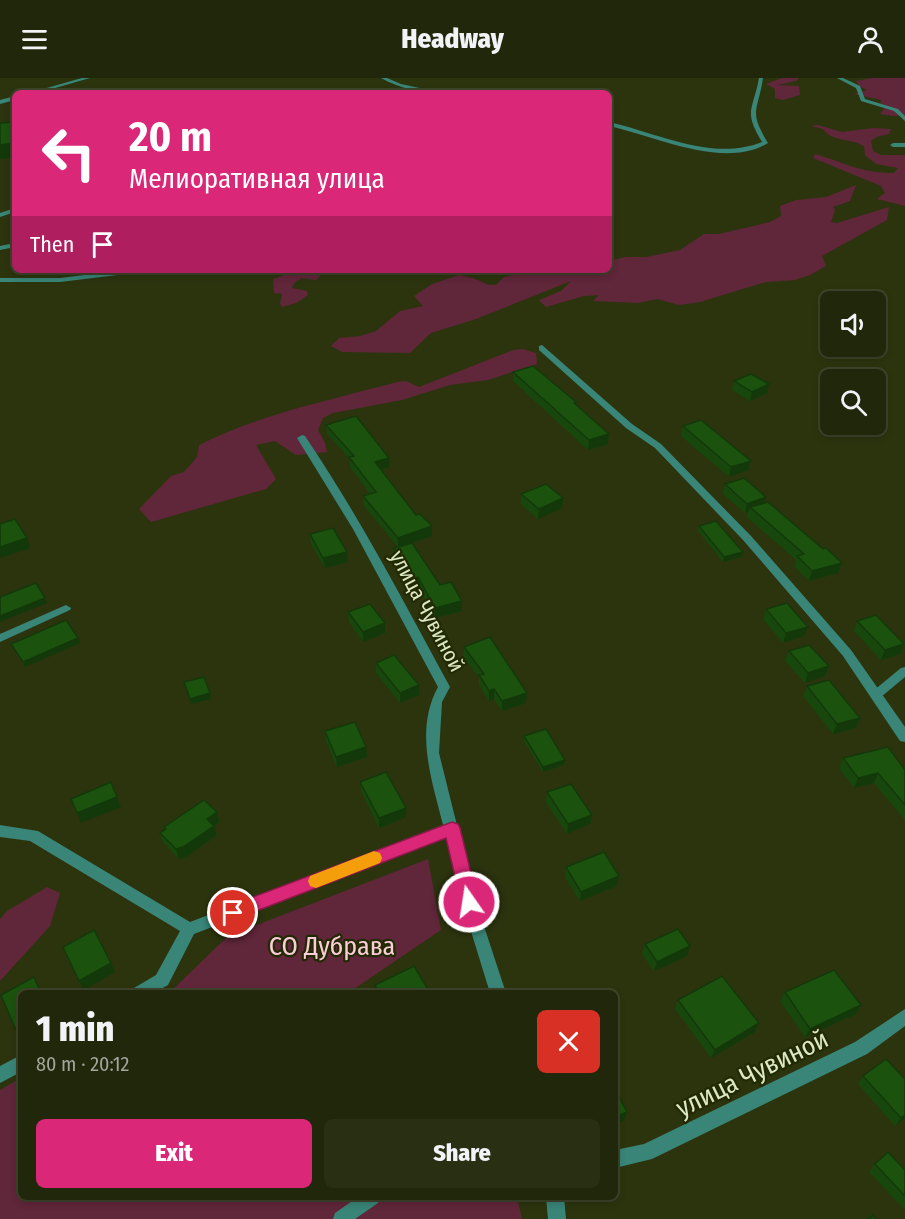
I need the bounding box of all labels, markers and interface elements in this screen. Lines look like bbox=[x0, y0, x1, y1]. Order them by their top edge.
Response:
icon: menu bbox=[18, 23, 51, 56]
text: Headway bbox=[401, 23, 504, 55]
icon: person bbox=[854, 23, 887, 56]
text: 20 m bbox=[129, 112, 212, 162]
icon: left bbox=[30, 114, 108, 192]
text: Мелиоративная улица bbox=[129, 163, 385, 195]
icon: arrive bbox=[86, 228, 119, 261]
text: Then bbox=[30, 231, 74, 258]
map controls bbox=[820, 291, 886, 435]
button: sound bbox=[820, 291, 886, 357]
button: search bbox=[820, 369, 886, 435]
street label: улица Чувиной bbox=[384, 546, 470, 676]
position arrow bbox=[437, 870, 501, 934]
pin bbox=[207, 887, 258, 938]
icon: arrive bbox=[216, 896, 249, 929]
park label: СО Дубрава bbox=[269, 931, 395, 962]
text: 1 min bbox=[36, 1007, 114, 1051]
button: close bbox=[537, 1010, 600, 1073]
street label: улица Чувиной bbox=[671, 1023, 833, 1124]
text: 80 m · 20:12 bbox=[36, 1052, 129, 1076]
button: Exit bbox=[36, 1119, 312, 1188]
button: Share bbox=[324, 1119, 600, 1188]

